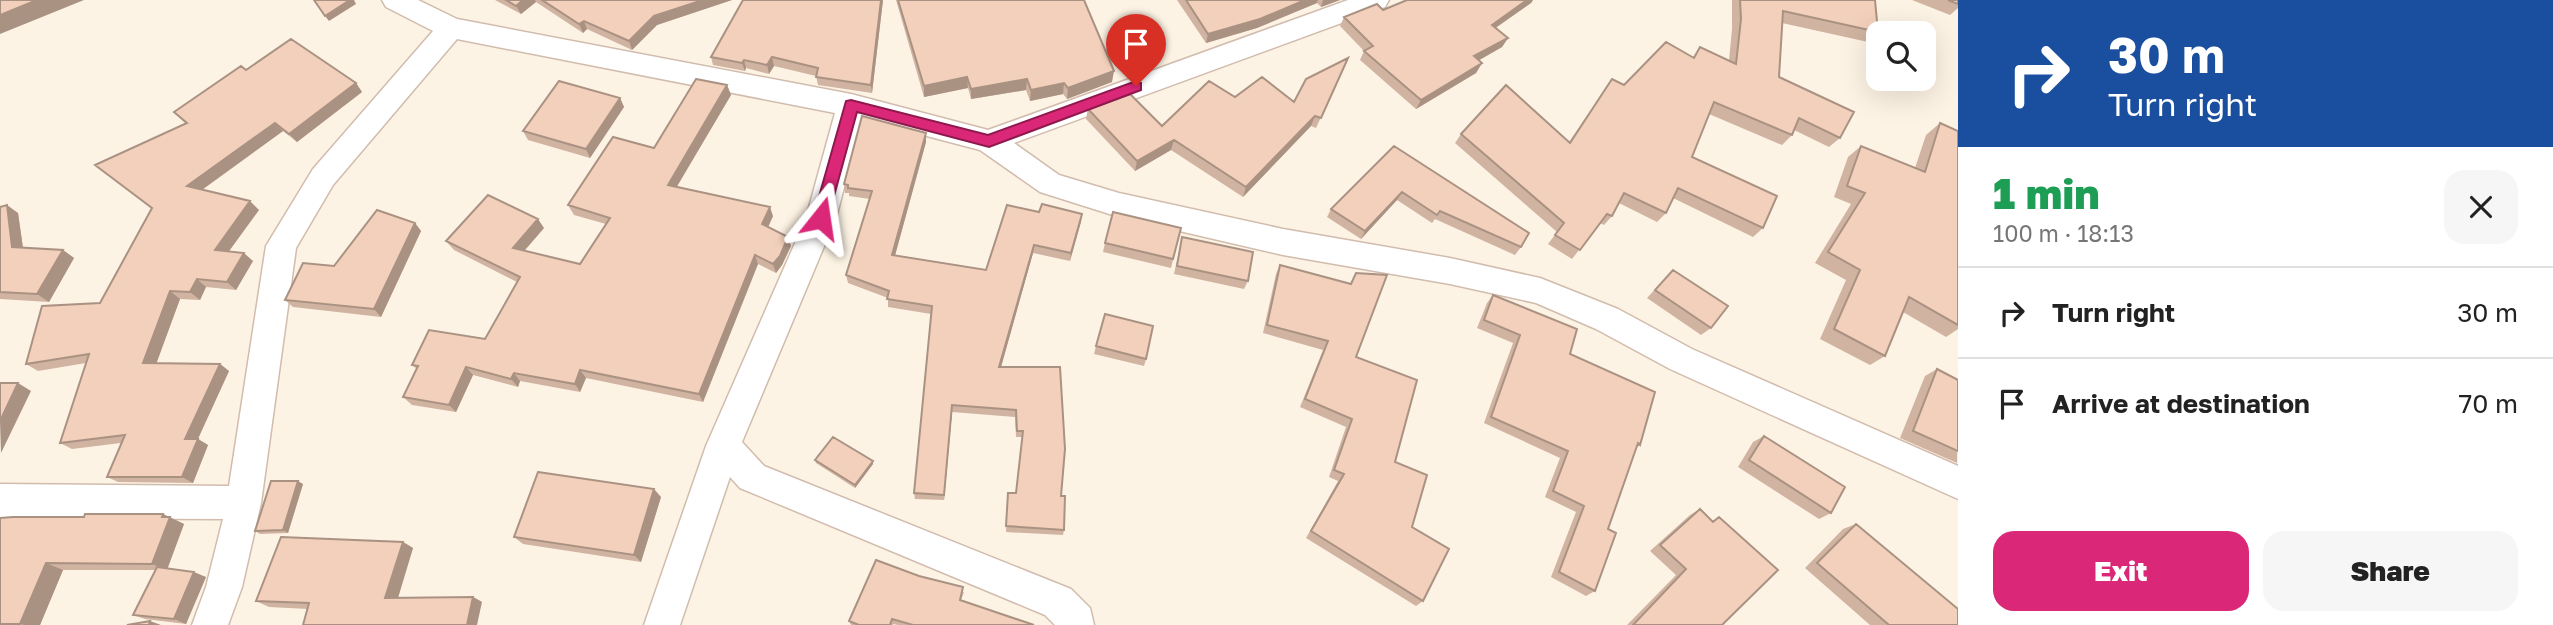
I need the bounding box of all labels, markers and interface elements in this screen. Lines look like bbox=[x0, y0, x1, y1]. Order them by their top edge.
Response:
pin bbox=[1106, 14, 1166, 86]
map controls bbox=[1866, 21, 1936, 91]
button: search bbox=[1866, 21, 1936, 91]
icon: arrive bbox=[1117, 25, 1155, 63]
text: 30 m bbox=[2108, 25, 2225, 84]
icon: right bbox=[1993, 28, 2084, 119]
text: Turn right bbox=[2108, 85, 2257, 123]
text: 1 min bbox=[1993, 168, 2100, 218]
button: close bbox=[2444, 170, 2518, 244]
position arrow bbox=[784, 181, 858, 255]
text: 100 m · 18:13 bbox=[1993, 219, 2134, 247]
icon: right bbox=[1993, 294, 2031, 332]
text: Turn right bbox=[2052, 297, 2175, 328]
text: 30 m bbox=[2457, 297, 2518, 328]
icon: arrive bbox=[1993, 385, 2031, 423]
text: Arrive at destination bbox=[2052, 388, 2310, 419]
text: 70 m bbox=[2459, 388, 2518, 419]
button: Exit bbox=[1993, 531, 2249, 611]
button: Share bbox=[2263, 531, 2518, 611]

